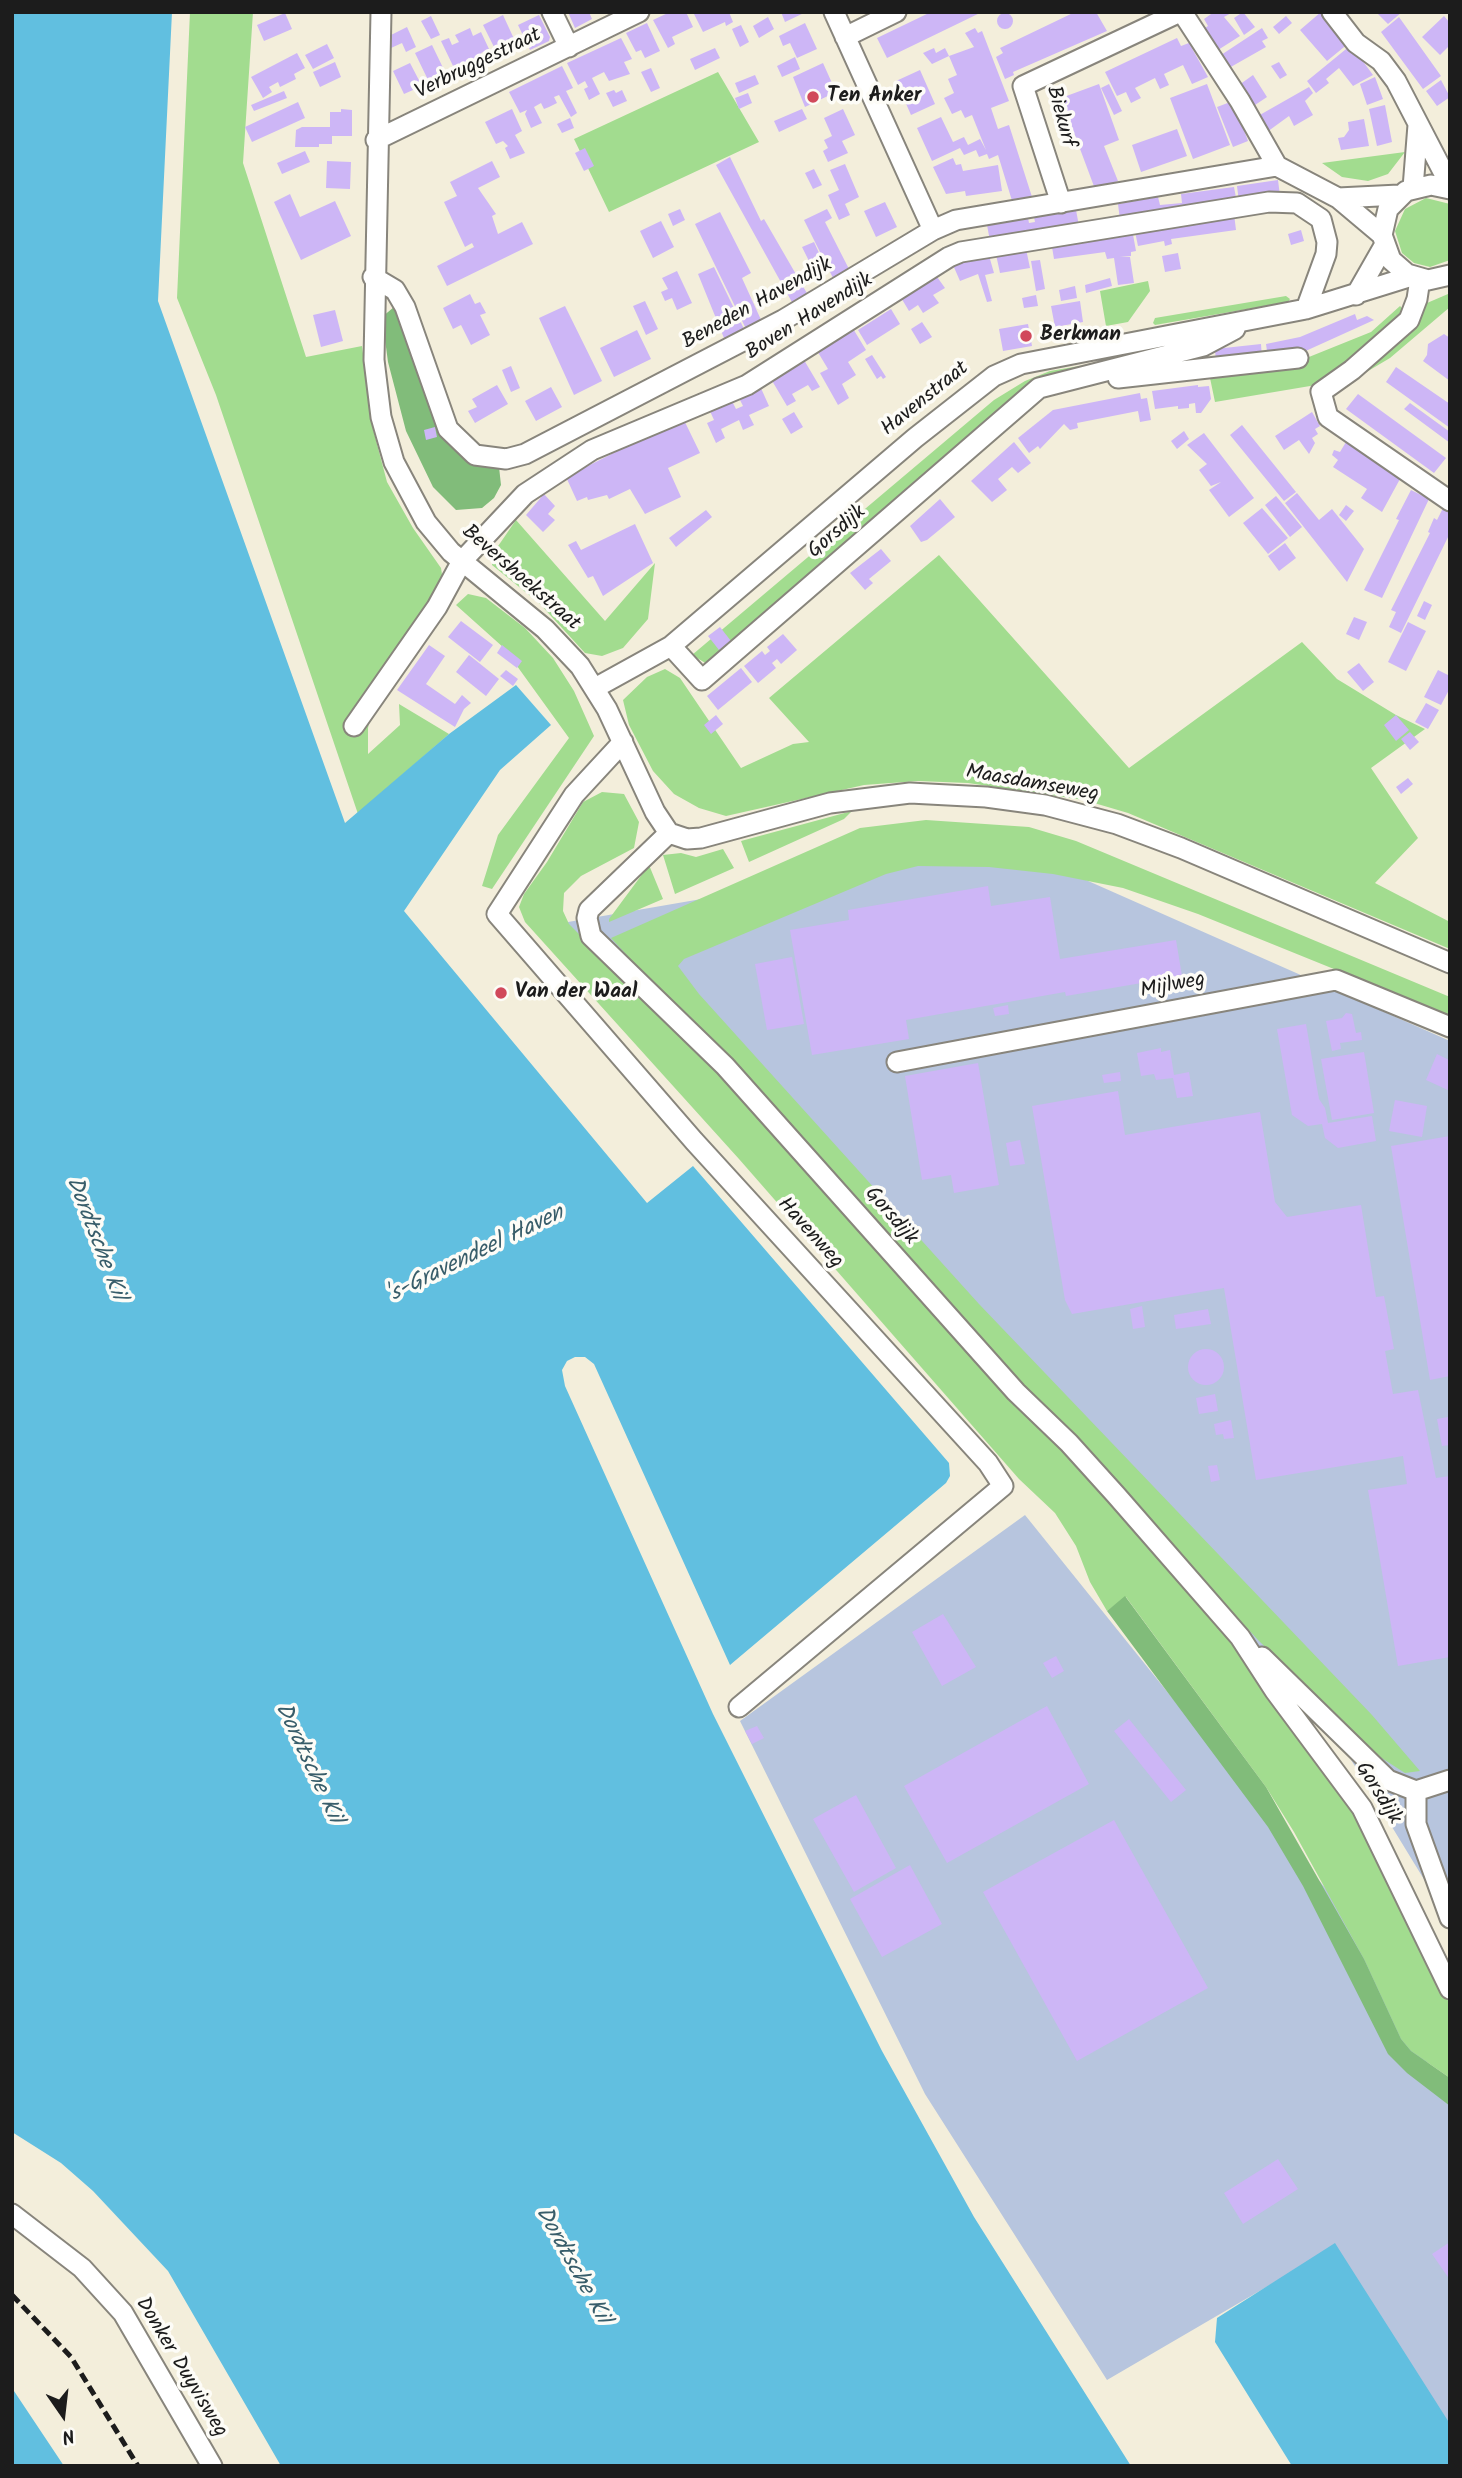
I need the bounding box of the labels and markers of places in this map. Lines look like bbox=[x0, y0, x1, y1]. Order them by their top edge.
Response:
place label: Ten Anker bbox=[827, 84, 921, 110]
marker: Ten Anker bbox=[805, 89, 821, 105]
place label: Berkman bbox=[1040, 323, 1121, 349]
marker: Berkman bbox=[1018, 328, 1034, 344]
place label: Van der Waal bbox=[515, 980, 637, 1006]
marker: Van der Waal bbox=[493, 985, 509, 1001]

